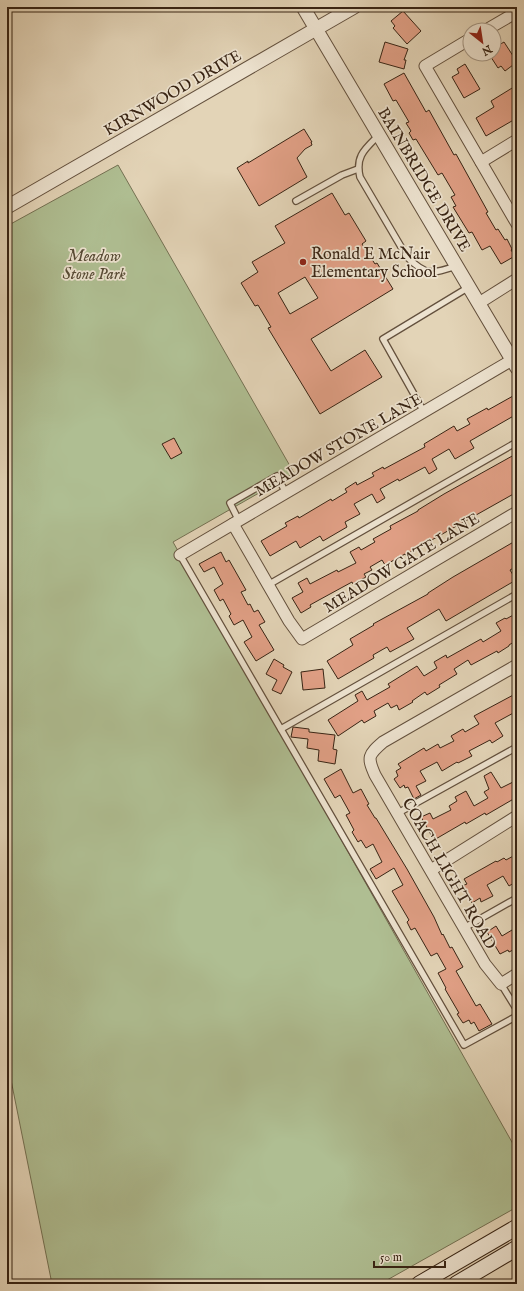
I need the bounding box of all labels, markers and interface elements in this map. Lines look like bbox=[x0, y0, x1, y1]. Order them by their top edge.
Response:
north arrow bbox=[462, 22, 502, 62]
text: N bbox=[478, 41, 495, 58]
street label: KIRNWOOD DRIVE bbox=[101, 46, 245, 141]
street label: BAINBRIDGE DRIVE bbox=[372, 104, 474, 256]
place label: Ronald E McNair Elementary School bbox=[311, 245, 437, 283]
park label: Meadow Stone Park bbox=[62, 247, 126, 285]
marker: Ronald E McNair Elementary School bbox=[298, 257, 308, 267]
street label: MEADOW STONE LANE bbox=[252, 390, 426, 502]
street label: MEADOW GATE LANE bbox=[321, 509, 483, 618]
street label: COACH LIGHT ROAD bbox=[397, 795, 500, 953]
scale bar bbox=[374, 1243, 445, 1269]
text: 50 m bbox=[380, 1250, 402, 1265]

